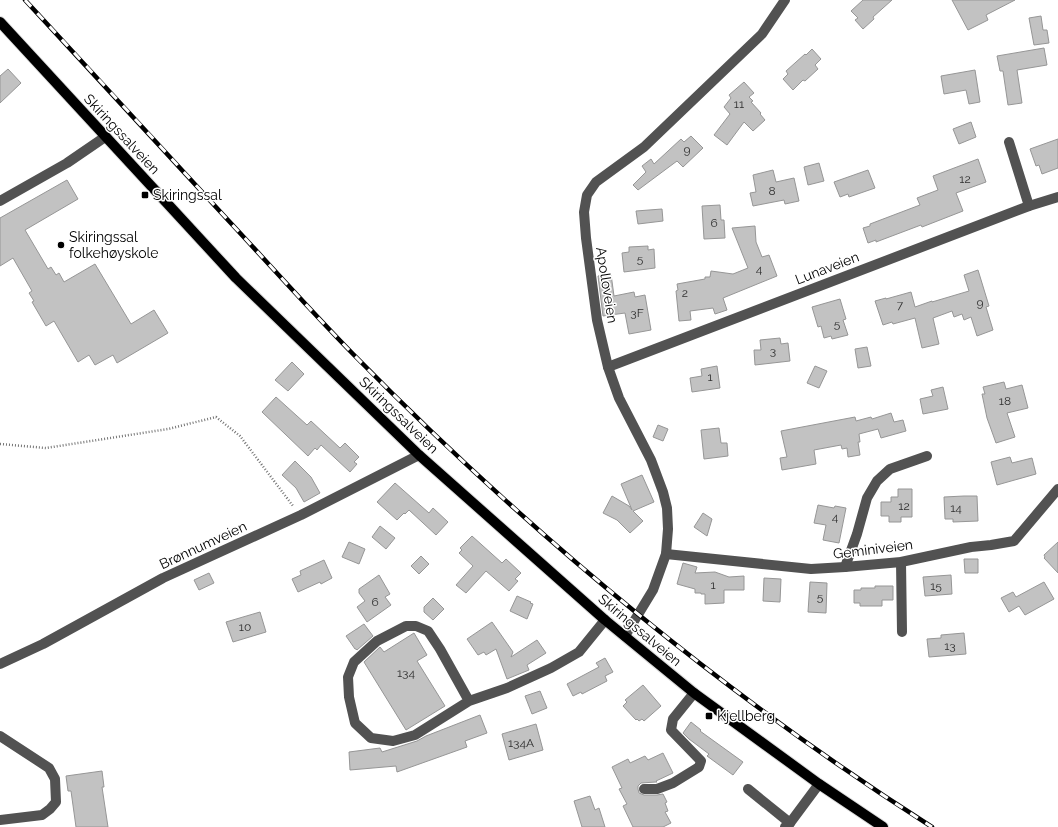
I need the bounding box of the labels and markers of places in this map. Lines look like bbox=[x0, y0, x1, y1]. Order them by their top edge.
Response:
place label: Skiringssal bbox=[153, 187, 222, 203]
marker: Skiringssal bbox=[140, 190, 150, 200]
place label: Skiringssal folkehøyskole bbox=[69, 229, 159, 261]
marker: Skiringssal folkehøyskole bbox=[56, 240, 66, 250]
place label: Kjellberg bbox=[717, 708, 775, 724]
marker: Kjellberg bbox=[704, 711, 714, 721]

